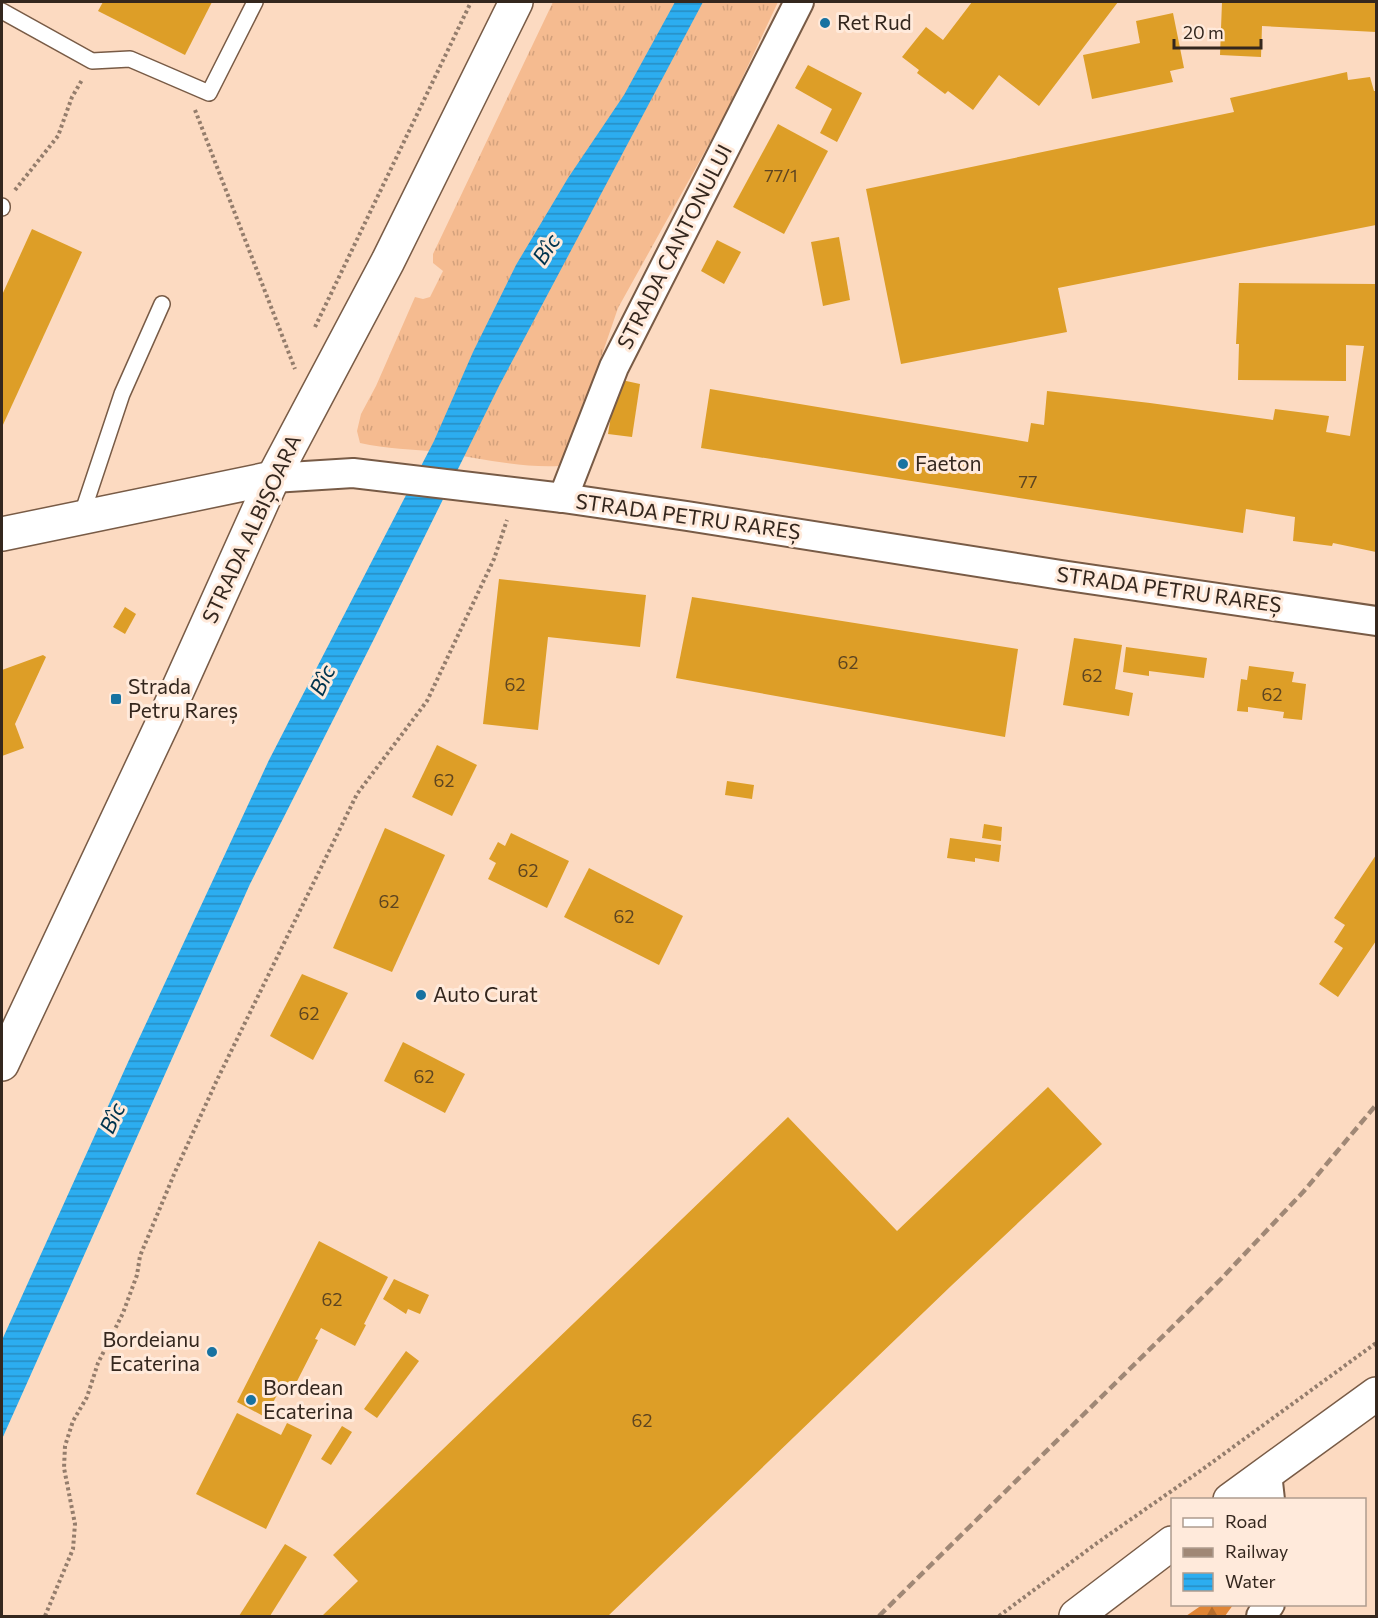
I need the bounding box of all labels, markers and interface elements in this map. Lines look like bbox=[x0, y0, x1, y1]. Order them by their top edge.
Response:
place label: Ret Rud bbox=[837, 9, 912, 34]
scale bar bbox=[1174, 12, 1261, 50]
marker: Ret Rud bbox=[818, 16, 832, 30]
text: 20 m bbox=[1183, 21, 1224, 43]
street label: STRADA CANTONULUI bbox=[611, 140, 736, 353]
house number: 77/1 bbox=[764, 164, 798, 186]
water label: Bîc bbox=[526, 228, 565, 269]
street label: STRADA ALBIȘOARA bbox=[196, 430, 307, 628]
place label: Faeton bbox=[915, 450, 982, 475]
marker: Faeton bbox=[896, 457, 910, 471]
house number: 77 bbox=[1018, 470, 1038, 492]
street label: STRADA PETRU RAREȘ bbox=[574, 487, 802, 546]
street label: STRADA PETRU RAREȘ bbox=[1055, 560, 1283, 619]
house number: 62 bbox=[838, 651, 858, 673]
water label: Bîc bbox=[303, 660, 340, 700]
house number: 62 bbox=[1082, 664, 1102, 686]
place label: Strada Petru Rareș bbox=[128, 673, 238, 724]
house number: 62 bbox=[505, 673, 525, 695]
house number: 62 bbox=[1262, 683, 1282, 705]
marker: Strada Petru Rareș bbox=[109, 692, 123, 706]
house number: 62 bbox=[434, 769, 454, 791]
house number: 62 bbox=[518, 859, 538, 881]
house number: 62 bbox=[379, 890, 399, 912]
house number: 62 bbox=[614, 905, 634, 927]
place label: Auto Curat bbox=[433, 981, 538, 1006]
marker: Auto Curat bbox=[414, 988, 428, 1002]
house number: 62 bbox=[299, 1002, 319, 1024]
house number: 62 bbox=[414, 1065, 434, 1087]
water label: Bîc bbox=[93, 1098, 130, 1137]
house number: 62 bbox=[322, 1288, 342, 1310]
place label: Bordeianu Ecaterina bbox=[103, 1326, 200, 1375]
marker: Bordeianu Ecaterina bbox=[205, 1345, 219, 1359]
place label: Bordean Ecaterina bbox=[263, 1374, 353, 1423]
marker: Bordean Ecaterina bbox=[244, 1393, 258, 1407]
house number: 62 bbox=[632, 1409, 652, 1431]
legend bbox=[1171, 1498, 1366, 1606]
text: Road bbox=[1225, 1510, 1267, 1532]
text: Railway bbox=[1225, 1540, 1288, 1562]
text: Water bbox=[1225, 1570, 1276, 1592]

